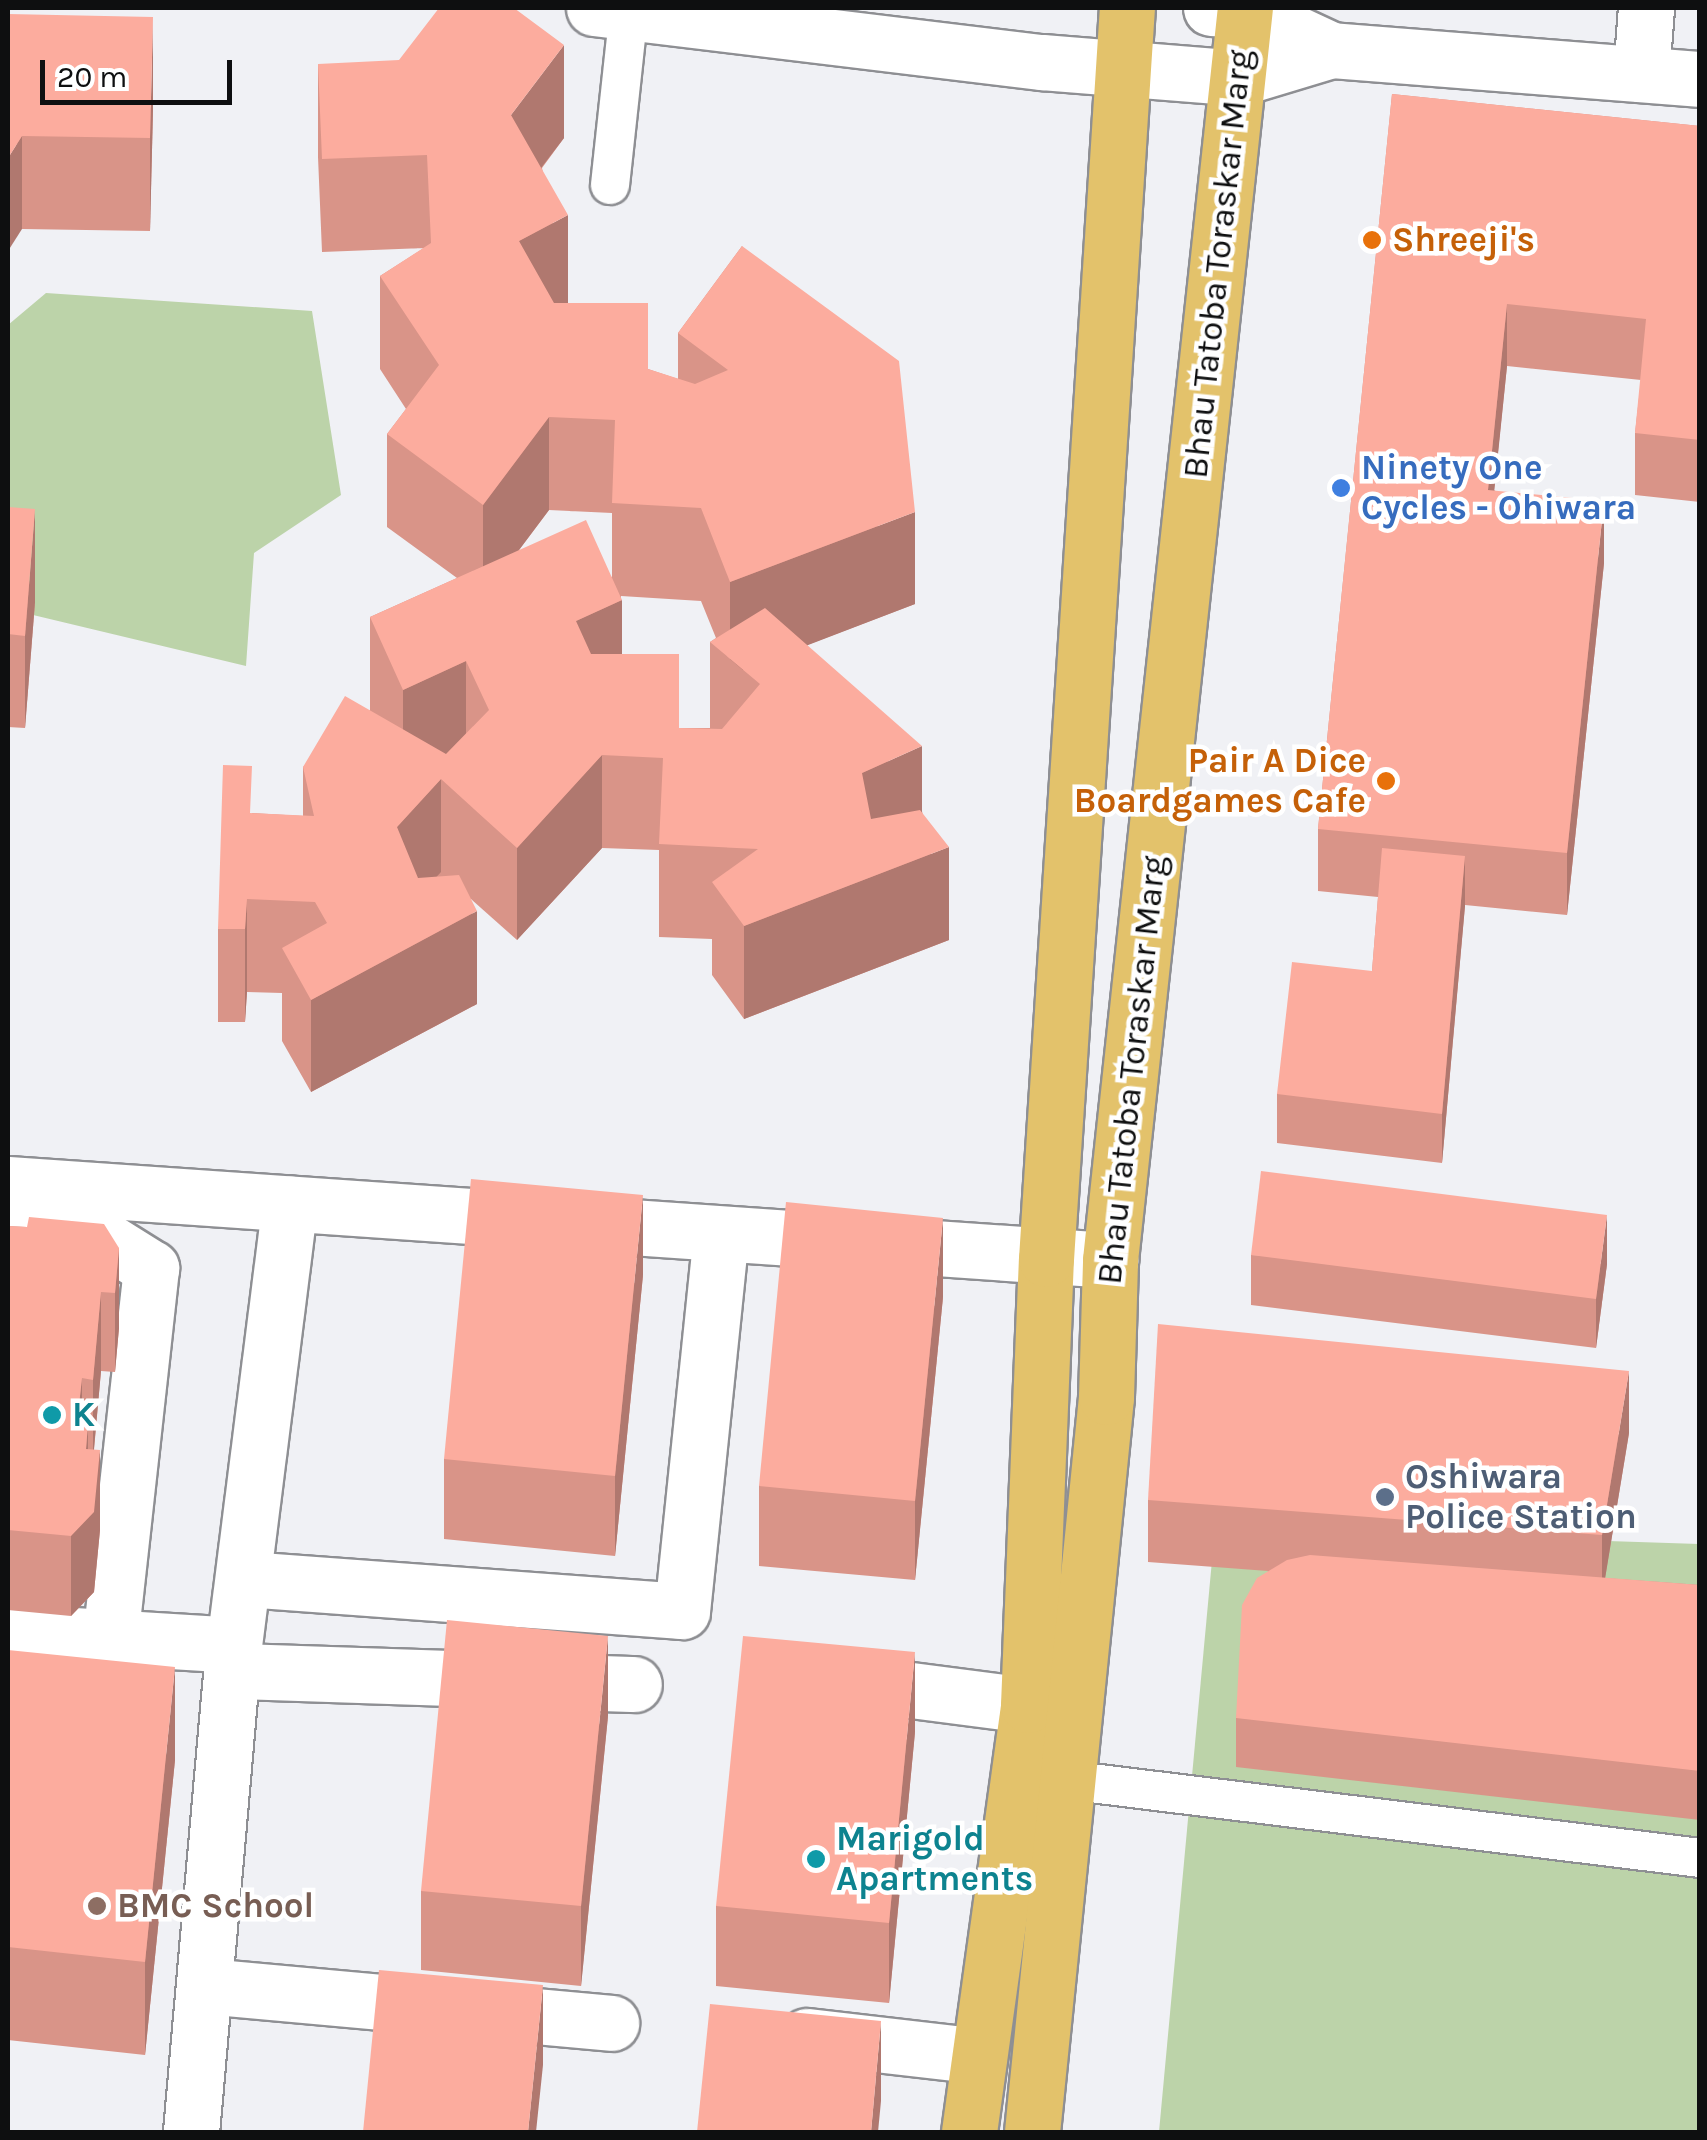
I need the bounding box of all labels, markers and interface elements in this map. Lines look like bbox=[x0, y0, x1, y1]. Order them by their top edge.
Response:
scale bar bbox=[45, 40, 238, 102]
street label: Bhau Tatoba Toraskar Marg bbox=[1175, 48, 1261, 480]
text: 20 m bbox=[57, 59, 127, 95]
place label: Shreeji's bbox=[1392, 219, 1535, 261]
marker: Shreeji's bbox=[1361, 229, 1383, 251]
place label: Ninety One Cycles - Ohiwara bbox=[1361, 447, 1636, 529]
marker: Ninety One Cycles - Ohiwara bbox=[1330, 477, 1352, 499]
place label: Pair A Dice Boardgames Cafe bbox=[1074, 740, 1366, 822]
marker: Pair A Dice Boardgames Cafe bbox=[1375, 770, 1397, 792]
street label: Bhau Tatoba Toraskar Marg bbox=[1089, 854, 1175, 1286]
place label: K bbox=[72, 1394, 95, 1436]
marker: K bbox=[41, 1404, 63, 1426]
place label: Oshiwara Police Station bbox=[1405, 1456, 1637, 1538]
marker: Oshiwara Police Station bbox=[1374, 1486, 1396, 1508]
place label: Marigold Apartments bbox=[836, 1818, 1033, 1900]
marker: Marigold Apartments bbox=[805, 1848, 827, 1870]
place label: BMC School bbox=[117, 1885, 314, 1927]
marker: BMC School bbox=[86, 1895, 108, 1917]

